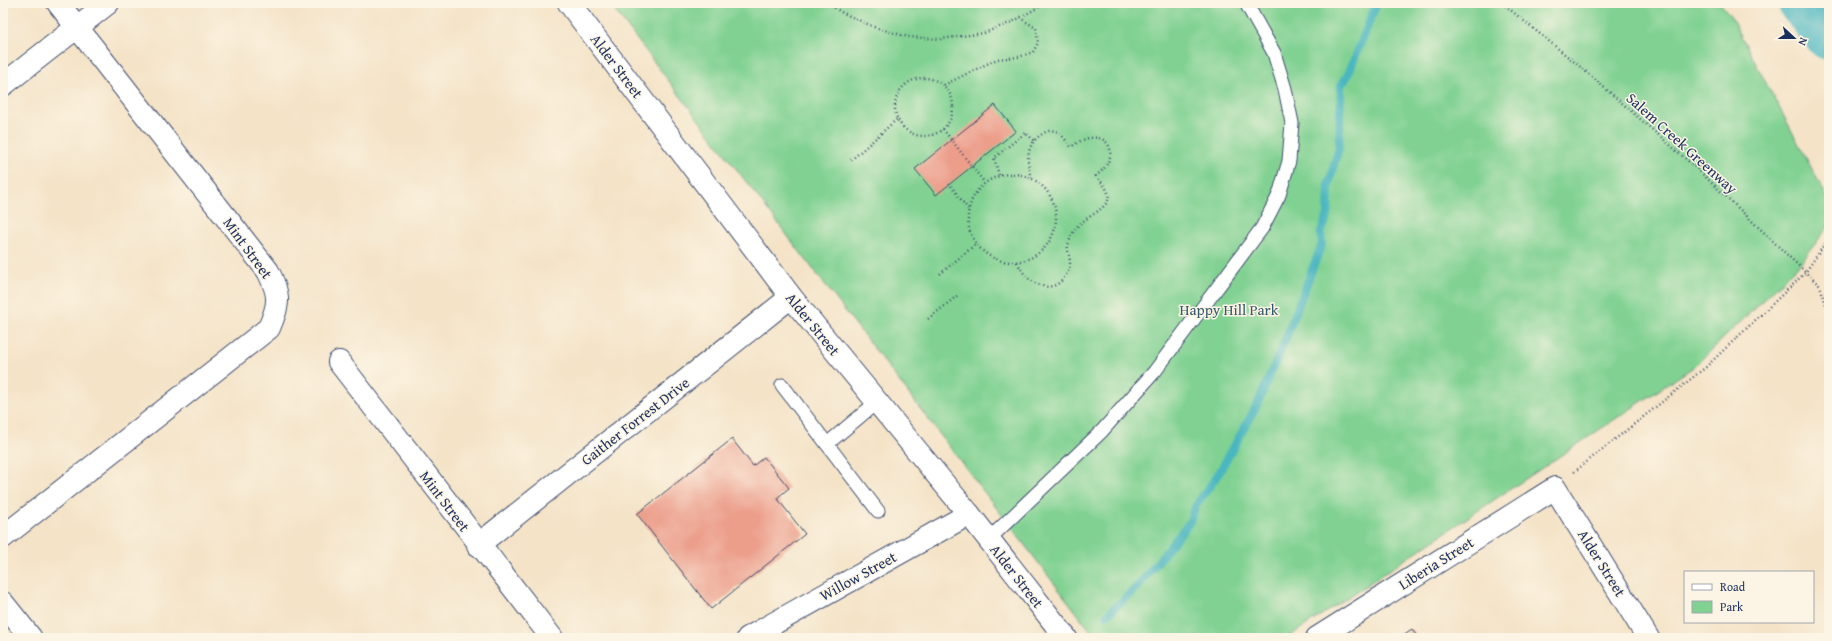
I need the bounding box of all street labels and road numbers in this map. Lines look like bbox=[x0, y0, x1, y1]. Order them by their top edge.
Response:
street label: Alder Street bbox=[586, 29, 649, 103]
street label: Salem Creek Greenway bbox=[1622, 87, 1742, 199]
street label: Mint Street bbox=[218, 213, 278, 284]
street label: Alder Street bbox=[781, 288, 845, 361]
street label: Gaither Forrest Drive bbox=[576, 372, 694, 470]
street label: Mint Street bbox=[415, 466, 475, 536]
street label: Alder Street bbox=[1573, 525, 1631, 601]
street label: Liberia Street bbox=[1394, 531, 1478, 594]
street label: Alder Street bbox=[985, 540, 1049, 613]
street label: Willow Street bbox=[816, 546, 901, 606]

